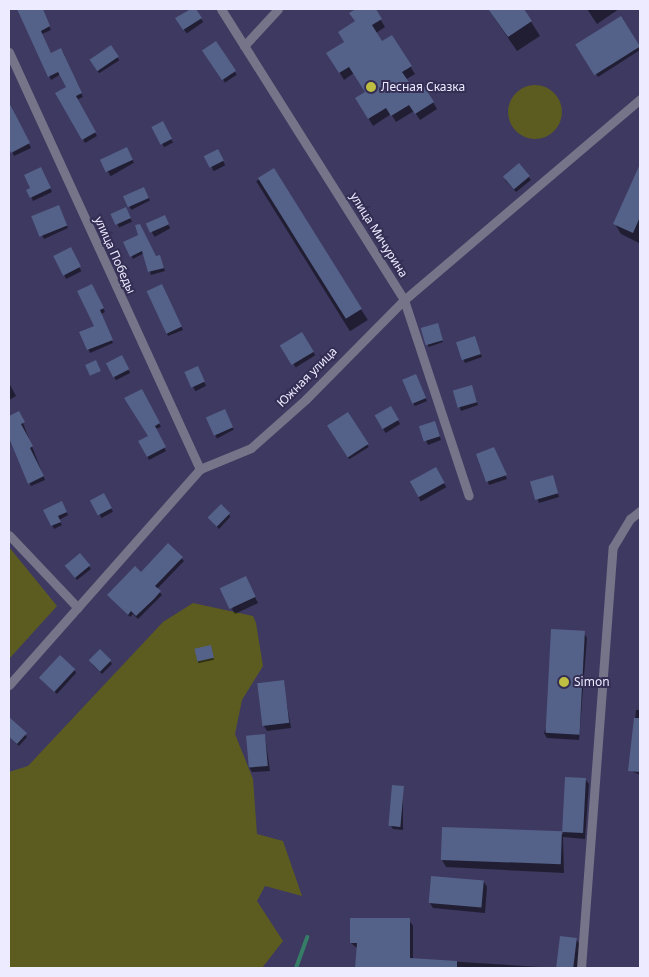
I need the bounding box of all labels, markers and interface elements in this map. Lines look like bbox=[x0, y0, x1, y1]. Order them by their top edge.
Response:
place label: Лесная Сказка bbox=[381, 80, 465, 94]
marker: Лесная Сказка bbox=[365, 81, 377, 93]
street label: улица Мичурина bbox=[347, 190, 411, 280]
street label: улица Победы bbox=[92, 214, 138, 296]
street label: Южная улица bbox=[274, 344, 340, 410]
place label: Simon bbox=[574, 675, 610, 689]
marker: Simon bbox=[558, 676, 570, 688]

